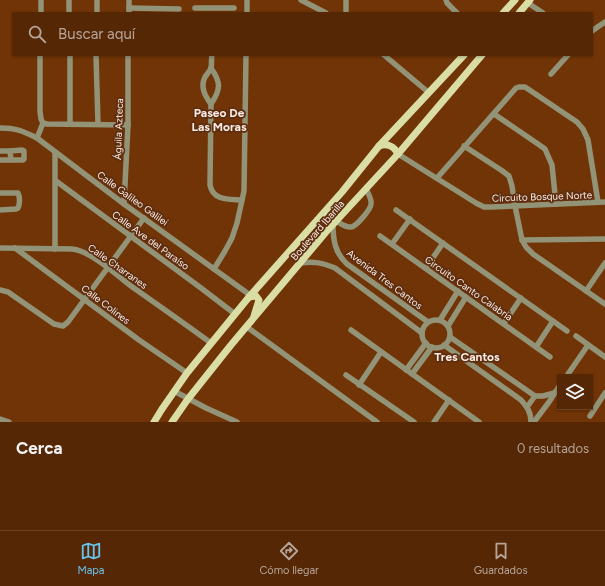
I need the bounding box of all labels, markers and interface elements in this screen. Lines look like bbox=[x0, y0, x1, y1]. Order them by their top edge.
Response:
search box bbox=[12, 12, 593, 56]
icon: search bbox=[26, 23, 48, 45]
text: Buscar aquí bbox=[58, 25, 135, 43]
street label: Águila Azteca bbox=[111, 98, 126, 160]
district label: Paseo De Las Moras bbox=[191, 106, 247, 134]
street label: Calle Galileo Galilei bbox=[95, 168, 171, 229]
street label: Circuito Bosque Norte bbox=[492, 188, 593, 205]
street label: Boulevard Ibarilla bbox=[288, 197, 347, 263]
street label: Calle Ave del Paraíso bbox=[110, 208, 192, 273]
street label: Calle Charranes bbox=[85, 241, 150, 292]
street label: Avenida Tres Cantos bbox=[344, 247, 425, 312]
street label: Circuito Canto Calabria bbox=[422, 253, 515, 324]
street label: Calle Colines bbox=[79, 282, 133, 327]
district label: Tres Cantos bbox=[434, 350, 500, 364]
map controls bbox=[557, 374, 593, 410]
button: layers bbox=[557, 374, 593, 410]
text: Cerca bbox=[16, 438, 63, 458]
text: 0 resultados bbox=[517, 441, 589, 456]
tab: Mapa bbox=[77, 540, 104, 577]
tab: Cómo llegar bbox=[259, 540, 319, 577]
tab: Guardados bbox=[474, 540, 528, 577]

